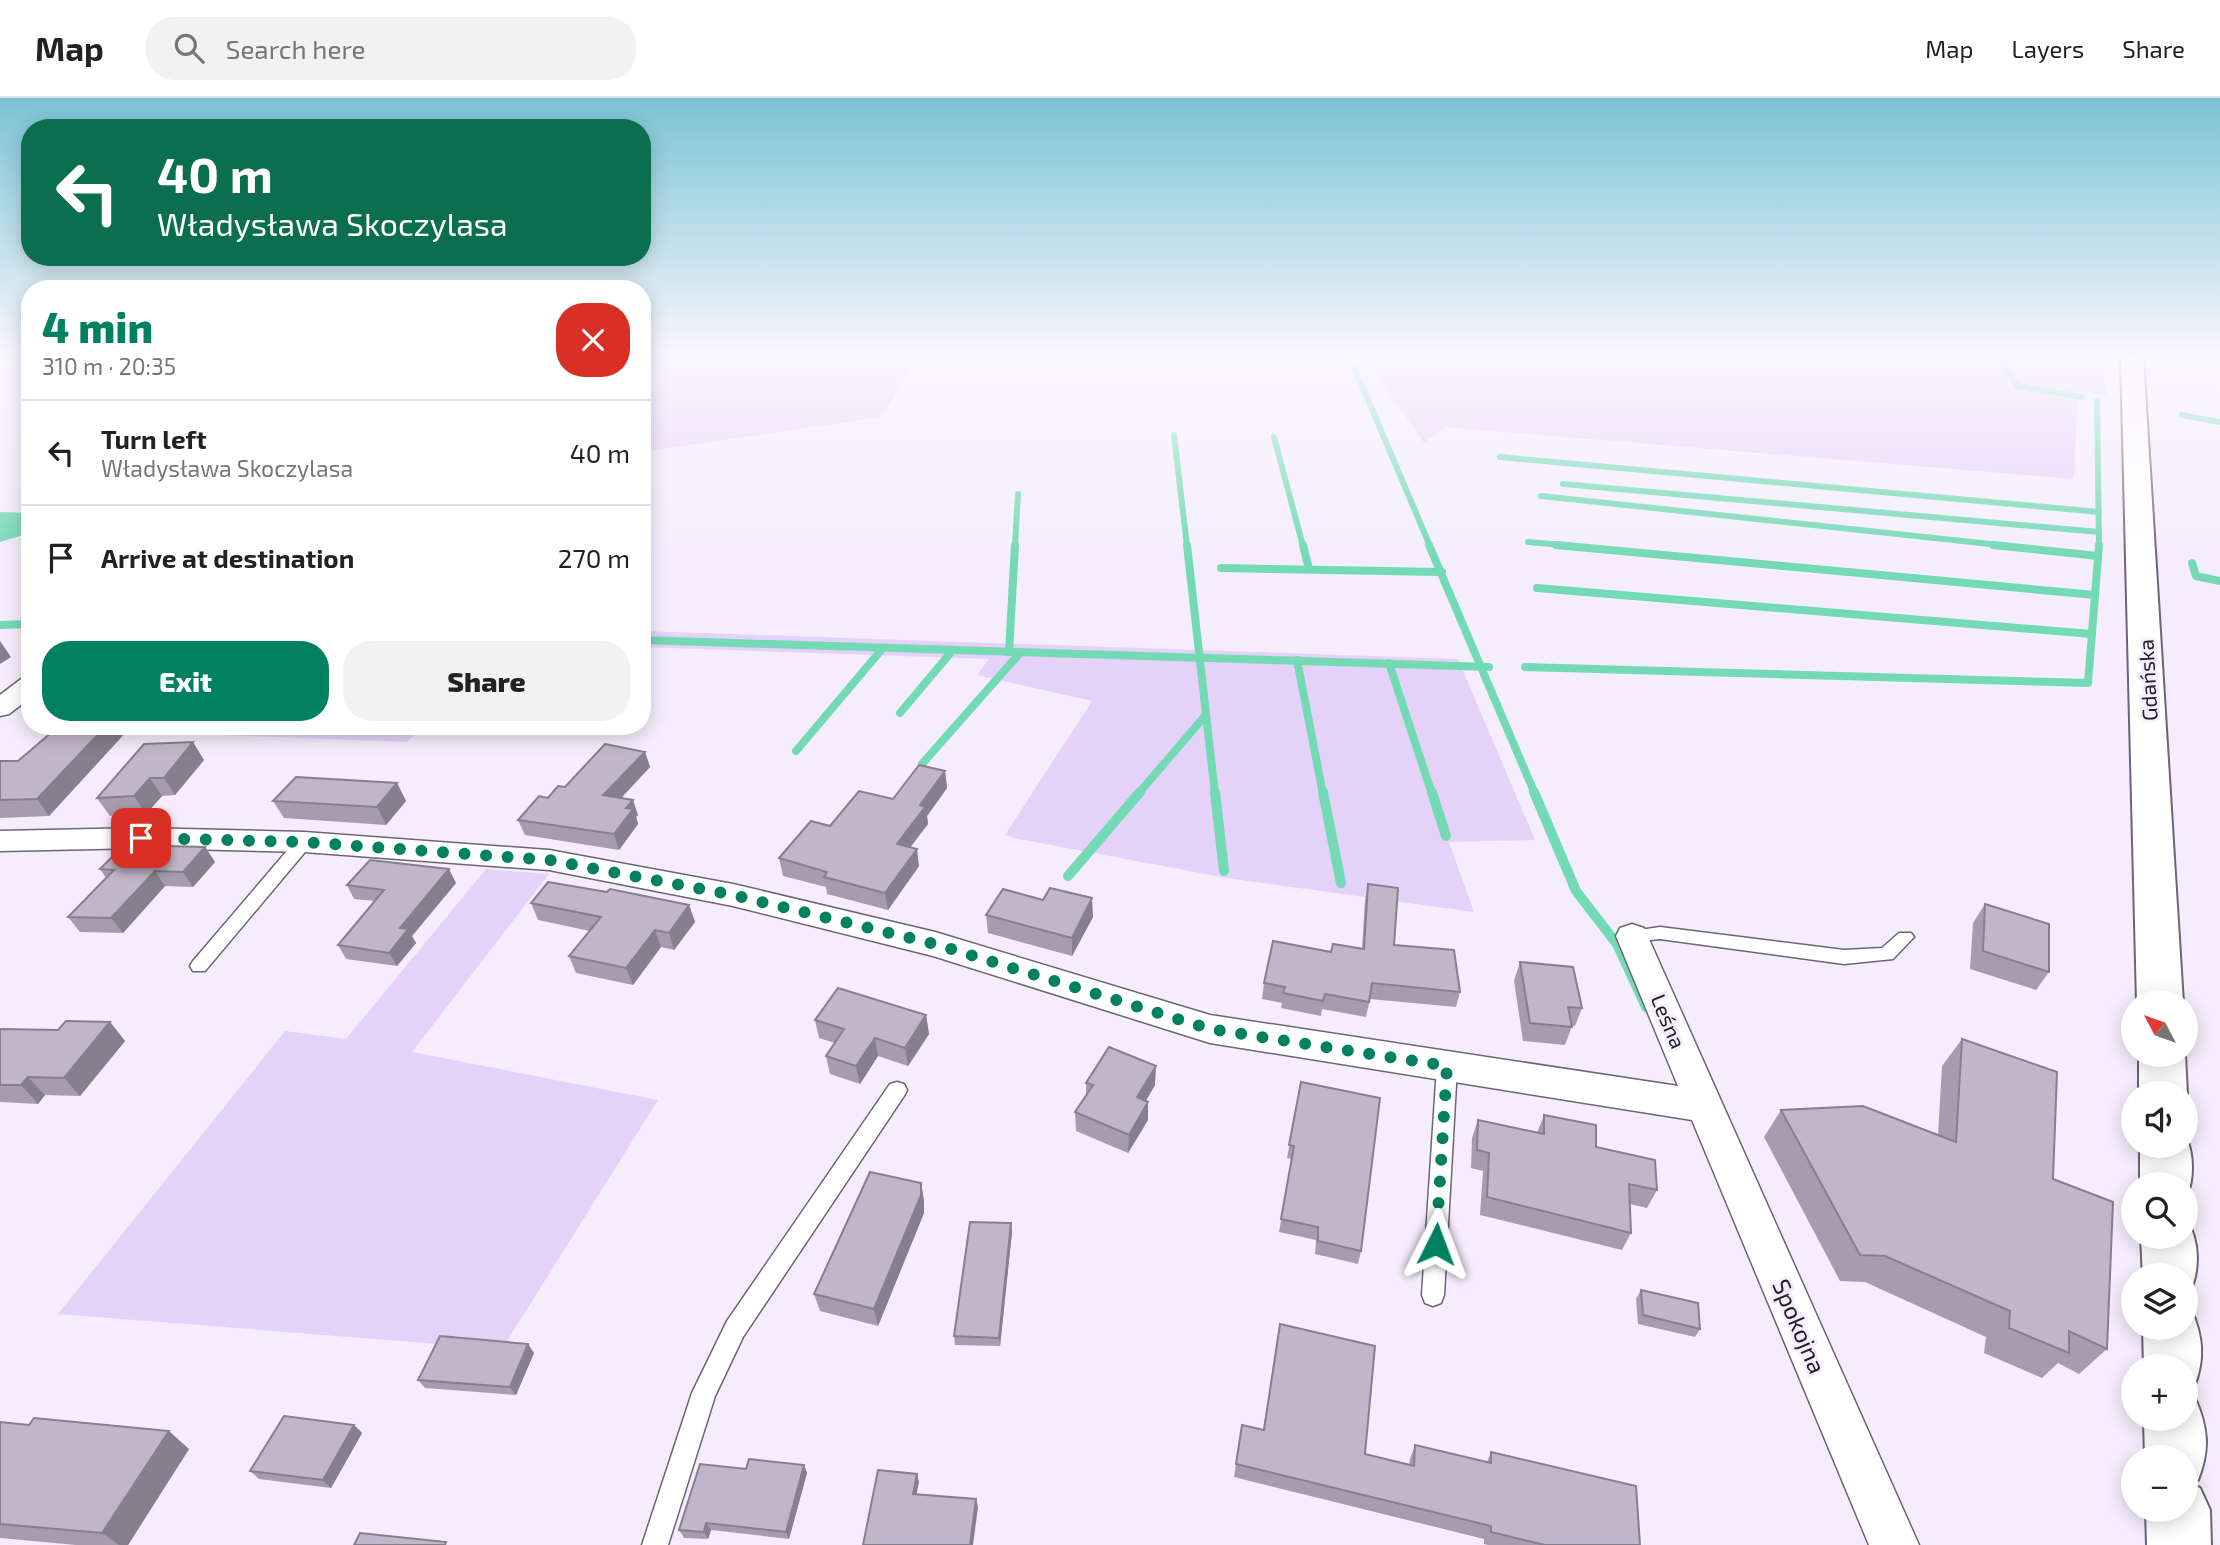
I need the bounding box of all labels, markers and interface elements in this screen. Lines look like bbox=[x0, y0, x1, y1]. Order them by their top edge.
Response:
search box bbox=[146, 17, 636, 80]
text: Map bbox=[35, 28, 104, 68]
icon: search bbox=[170, 29, 208, 67]
text: Search here bbox=[226, 33, 365, 64]
text: Map bbox=[1925, 34, 1973, 63]
text: Layers bbox=[2011, 34, 2084, 63]
text: Share bbox=[2122, 34, 2185, 63]
text: 40 m bbox=[157, 144, 273, 203]
icon: left bbox=[42, 147, 133, 238]
text: Władysława Skoczylasa bbox=[157, 204, 508, 242]
text: 4 min bbox=[42, 301, 153, 351]
button: close bbox=[556, 303, 630, 377]
text: 310 m · 20:35 bbox=[42, 352, 176, 380]
text: Turn left bbox=[101, 423, 207, 454]
icon: left bbox=[42, 434, 80, 472]
text: 40 m bbox=[570, 437, 630, 468]
text: Władysława Skoczylasa bbox=[101, 454, 353, 482]
icon: arrive bbox=[42, 539, 80, 577]
text: Arrive at destination bbox=[101, 542, 354, 573]
text: 270 m bbox=[558, 542, 630, 573]
street label: Gdańska bbox=[2132, 638, 2162, 722]
button: Exit bbox=[42, 641, 329, 721]
button: Share bbox=[343, 641, 630, 721]
pin bbox=[111, 808, 171, 868]
icon: arrive bbox=[122, 819, 160, 857]
street label: Leśna bbox=[1646, 990, 1692, 1052]
north arrow bbox=[2121, 990, 2198, 1068]
map controls bbox=[2121, 990, 2198, 1522]
button: sound bbox=[2121, 1081, 2198, 1158]
button: search bbox=[2121, 1172, 2198, 1249]
position arrow bbox=[1399, 1207, 1473, 1281]
button: layers bbox=[2121, 1263, 2198, 1340]
street label: Spokojna bbox=[1767, 1274, 1833, 1378]
button: + bbox=[2121, 1354, 2198, 1431]
button: − bbox=[2121, 1445, 2198, 1522]

